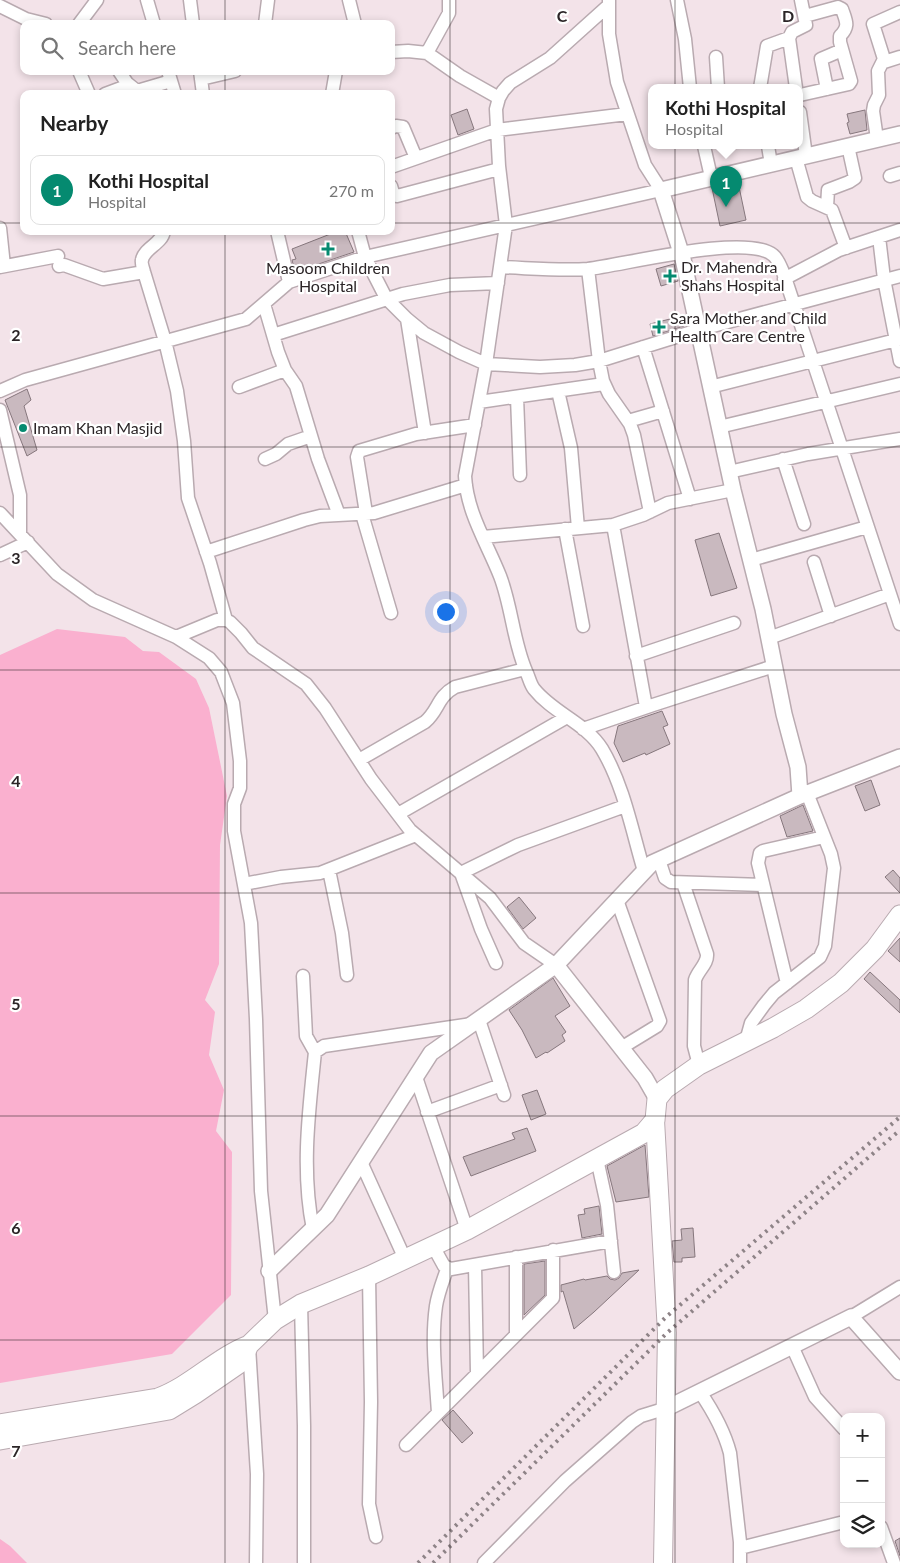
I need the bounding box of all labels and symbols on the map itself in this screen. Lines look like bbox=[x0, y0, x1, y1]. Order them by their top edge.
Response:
text: C bbox=[557, 6, 568, 25]
text: D bbox=[782, 6, 794, 25]
pin: 1 bbox=[710, 166, 742, 207]
marker: Masoom Children Hospital bbox=[321, 242, 335, 256]
place label: Dr. Mahendra Shahs Hospital bbox=[681, 257, 785, 294]
place label: Masoom Children Hospital bbox=[266, 258, 390, 295]
marker: Dr. Mahendra Shahs Hospital bbox=[663, 269, 677, 283]
place label: Sara Mother and Child Health Care Centre bbox=[670, 308, 827, 345]
marker: Sara Mother and Child Health Care Centre bbox=[652, 320, 666, 334]
text: 2 bbox=[11, 325, 21, 344]
place label: Imam Khan Masjid bbox=[33, 418, 162, 437]
marker: Imam Khan Masjid bbox=[17, 422, 29, 434]
text: 3 bbox=[11, 548, 21, 567]
your location bbox=[433, 599, 459, 625]
text: 4 bbox=[11, 771, 21, 790]
text: 5 bbox=[11, 994, 21, 1013]
text: 6 bbox=[11, 1218, 21, 1237]
text: 7 bbox=[11, 1441, 21, 1460]

